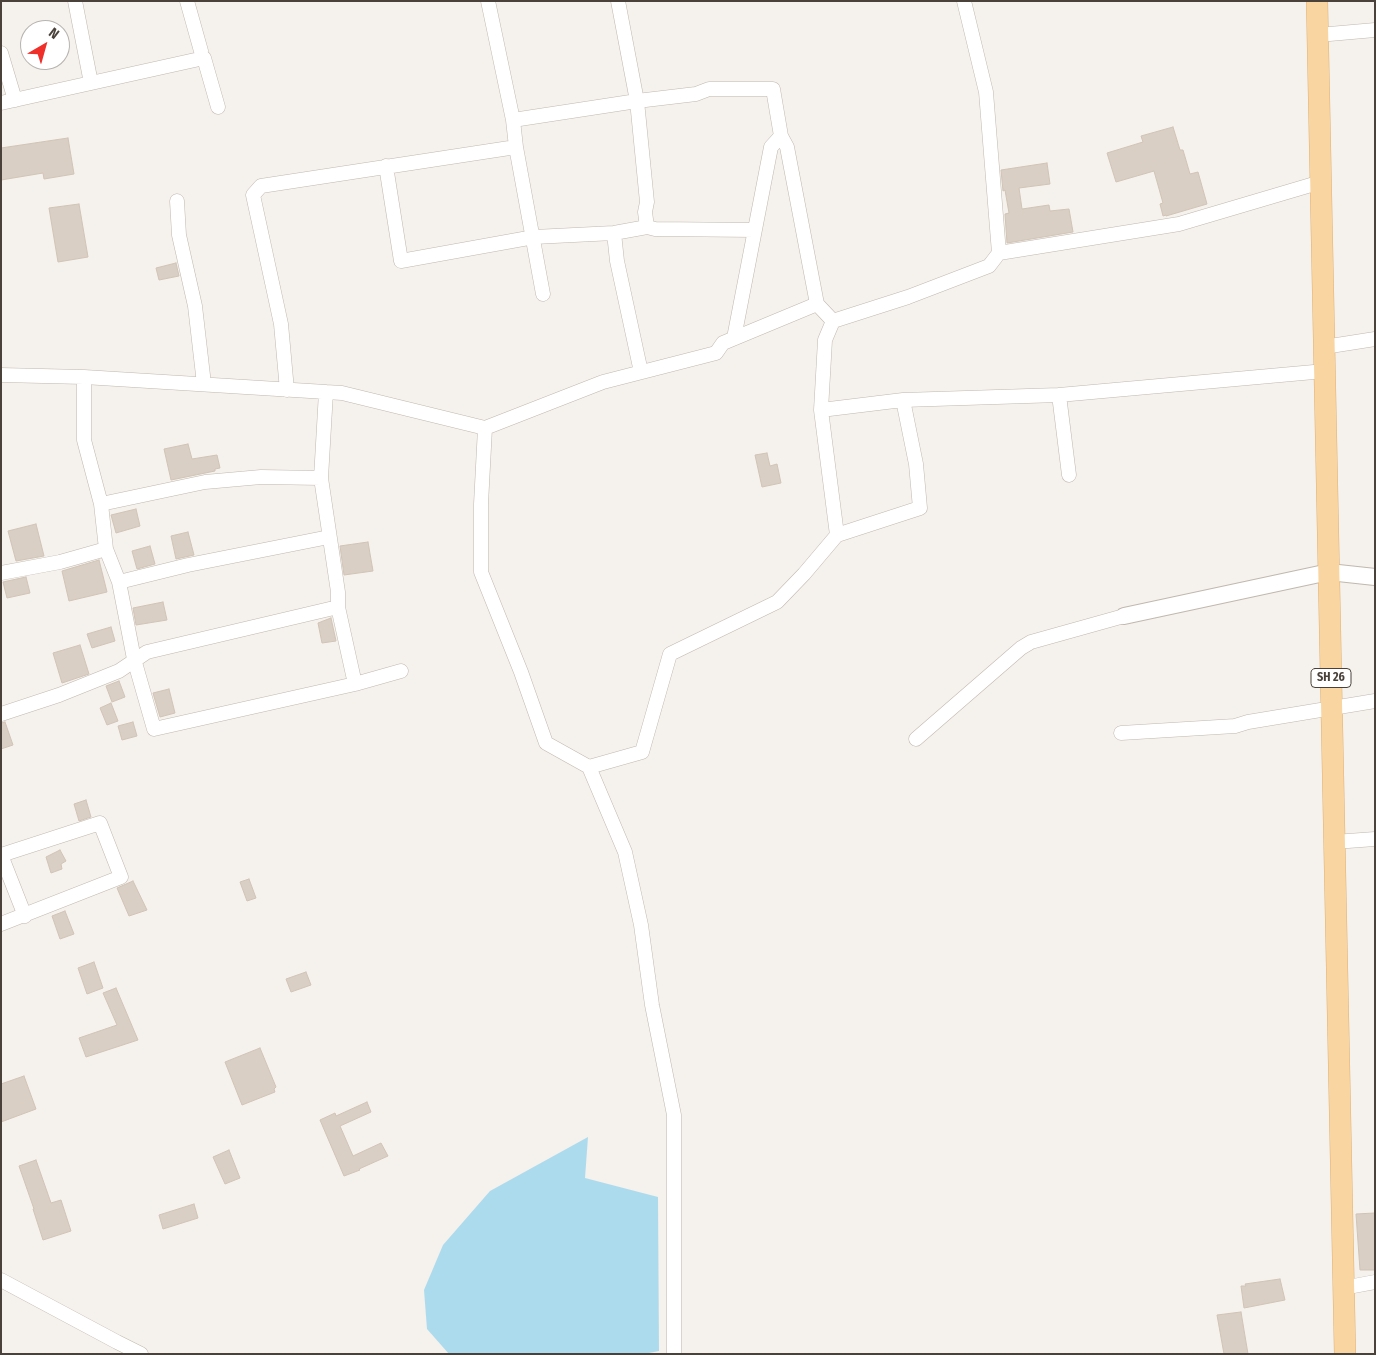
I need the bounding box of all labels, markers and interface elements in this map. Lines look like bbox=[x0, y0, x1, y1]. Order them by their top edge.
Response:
north arrow bbox=[20, 20, 70, 70]
text: N bbox=[45, 24, 62, 43]
road number: SH 26 bbox=[1311, 668, 1351, 688]

